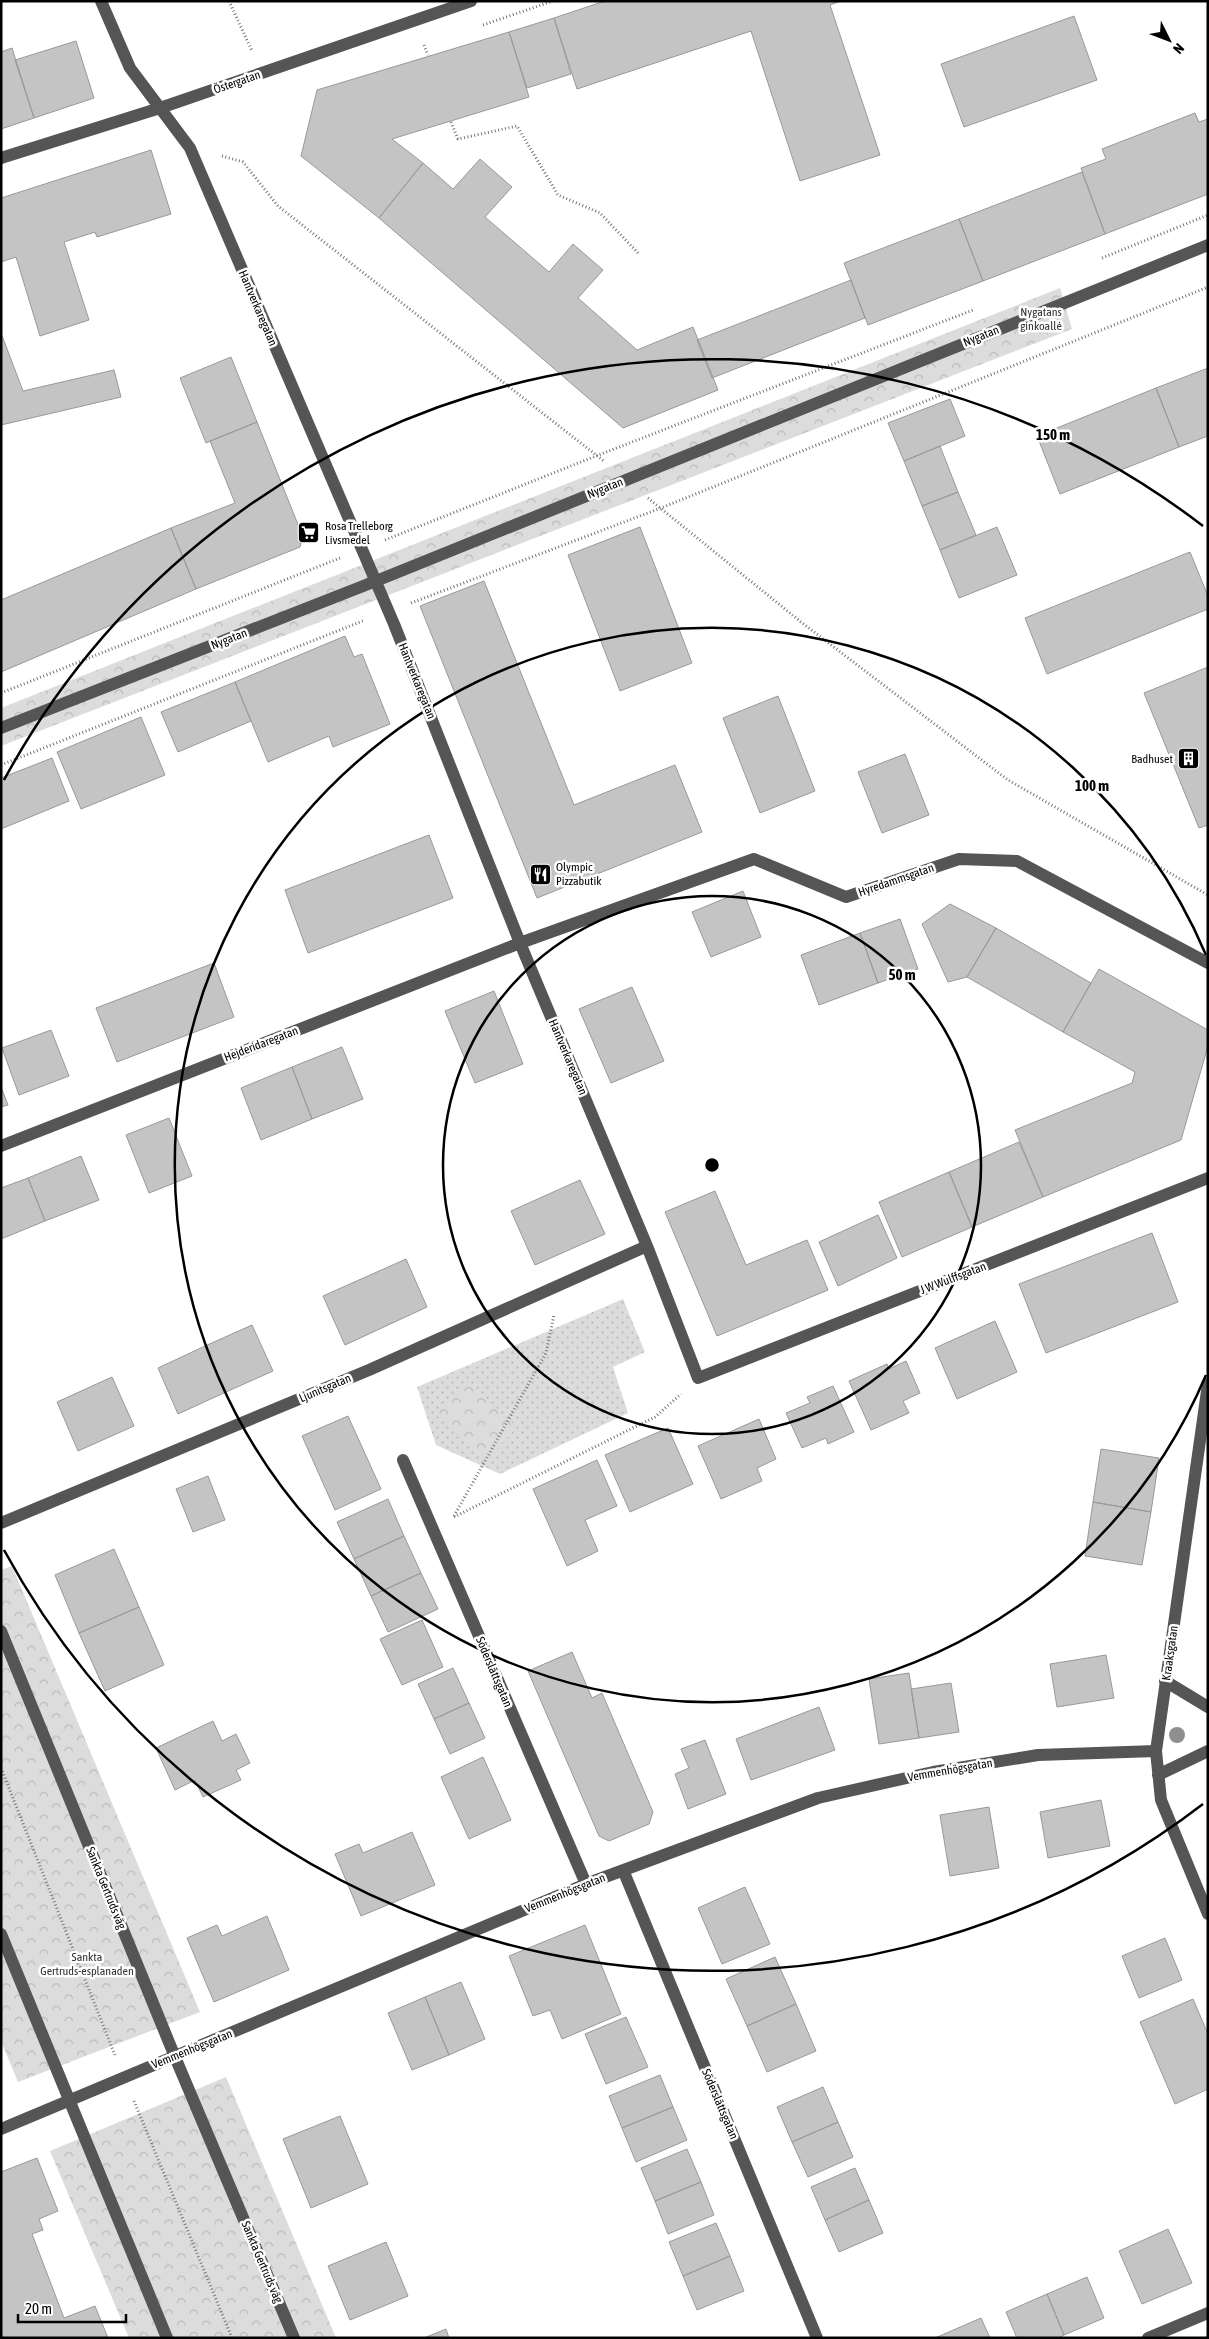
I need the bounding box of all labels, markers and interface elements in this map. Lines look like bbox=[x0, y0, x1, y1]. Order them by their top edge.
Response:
north arrow bbox=[1144, 15, 1194, 65]
text: N bbox=[1170, 40, 1187, 57]
street label: Östergatan bbox=[212, 67, 262, 97]
street label: Hantverkaregatan bbox=[236, 268, 280, 348]
park label: Nygatans ginkoallé bbox=[1020, 305, 1062, 333]
street label: Nygatan bbox=[961, 323, 1001, 349]
text: 150 m bbox=[1036, 426, 1070, 443]
street label: Nygatan bbox=[585, 475, 625, 501]
place label: Rosa Trelleborg Livsmedel bbox=[325, 519, 394, 547]
supermarket icon: Rosa Trelleborg Livsmedel bbox=[297, 521, 321, 545]
street label: Nygatan bbox=[209, 626, 249, 652]
street label: Hantverkaregatan bbox=[395, 641, 439, 721]
building icon: Badhuset bbox=[1177, 747, 1201, 771]
place label: Badhuset bbox=[1131, 752, 1174, 766]
text: 100 m bbox=[1075, 777, 1109, 794]
place label: Olympic Pizzabutik bbox=[556, 860, 602, 888]
street label: Hyredammsgatan bbox=[856, 861, 936, 899]
restaurant icon: Olympic Pizzabutik bbox=[528, 862, 552, 886]
text: 50 m bbox=[889, 966, 916, 983]
street label: Hantverkaregatan bbox=[546, 1017, 590, 1097]
street label: Hejderidaregatan bbox=[222, 1023, 300, 1065]
centre of rings bbox=[703, 1156, 721, 1174]
street label: J W Wulffsgatan bbox=[918, 1259, 988, 1297]
street label: Ljunitsgatan bbox=[297, 1371, 353, 1405]
street label: Kraaksgatan bbox=[1159, 1625, 1181, 1681]
street label: Söderslättsgatan bbox=[473, 1635, 515, 1709]
street label: Vemmenhögsgatan bbox=[907, 1756, 993, 1784]
street label: Sankta Gertruds väg bbox=[83, 1845, 129, 1932]
street label: Vemmenhögsgatan bbox=[523, 1870, 607, 1916]
park label: Sankta Gertruds-esplanaden bbox=[40, 1950, 134, 1978]
street label: Vemmenhögsgatan bbox=[150, 2026, 234, 2072]
street label: Söderslättsgatan bbox=[699, 2067, 741, 2141]
street label: Sankta Gertruds väg bbox=[238, 2219, 286, 2306]
scale bar bbox=[18, 2292, 125, 2324]
text: 20 m bbox=[25, 2300, 52, 2317]

